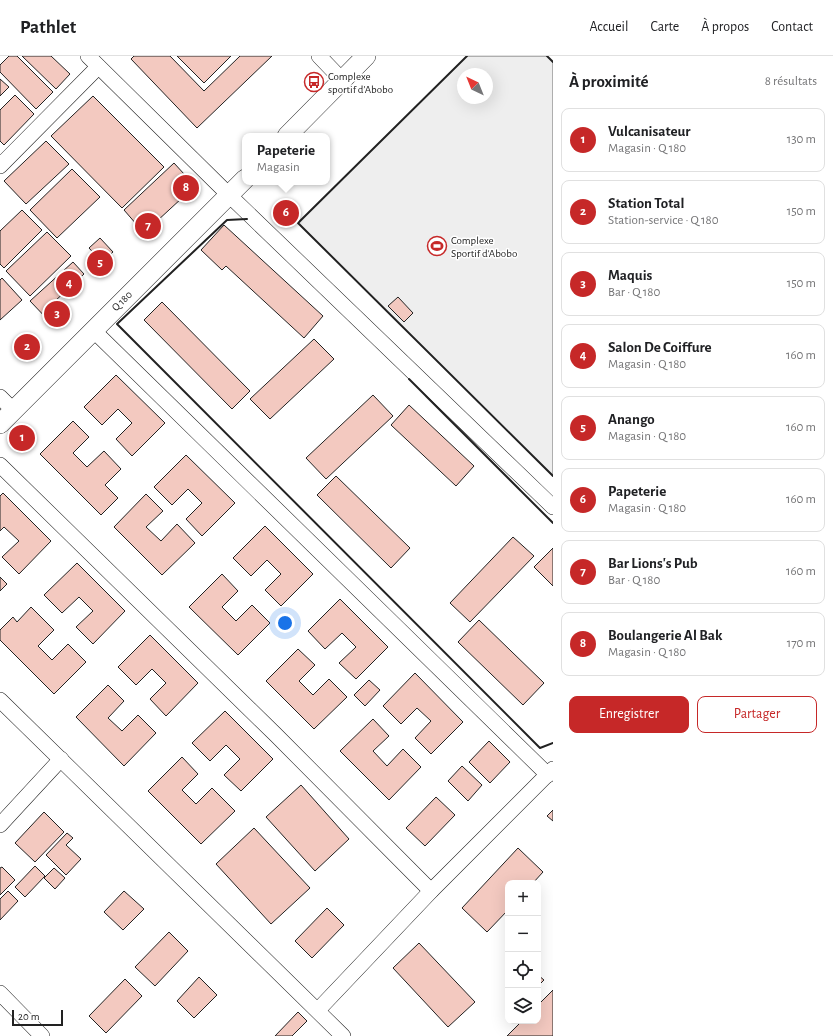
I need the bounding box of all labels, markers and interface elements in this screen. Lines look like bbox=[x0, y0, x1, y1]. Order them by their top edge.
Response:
text: Pathlet bbox=[20, 18, 76, 37]
text: Accueil bbox=[589, 20, 628, 34]
text: Carte bbox=[650, 20, 679, 34]
text: À propos bbox=[701, 20, 749, 34]
text: Contact bbox=[771, 20, 813, 34]
north arrow bbox=[457, 68, 493, 104]
bus stop icon: Complexe sportif d’Abobo bbox=[303, 71, 325, 93]
place label: Complexe sportif d’Abobo bbox=[328, 71, 393, 95]
text: À proximité bbox=[569, 73, 649, 90]
text: 8 résultats bbox=[765, 75, 817, 88]
text: Vulcanisateur bbox=[608, 124, 690, 139]
popup bbox=[242, 133, 330, 185]
text: 1 bbox=[581, 133, 585, 146]
text: 130 m bbox=[787, 133, 816, 146]
text: Magasin · Q 180 bbox=[608, 142, 686, 155]
text: Papeterie bbox=[257, 143, 315, 158]
text: Magasin bbox=[257, 161, 300, 174]
pin: 8 bbox=[173, 173, 199, 203]
text: Station Total bbox=[608, 196, 685, 211]
pin: 6 bbox=[273, 198, 299, 228]
text: 2 bbox=[580, 205, 586, 218]
text: 150 m bbox=[787, 205, 816, 218]
pin: 7 bbox=[135, 211, 161, 241]
text: Station-service · Q 180 bbox=[608, 214, 719, 227]
sports icon: Complexe Sportif d'Abobo bbox=[426, 235, 448, 257]
place label: Complexe Sportif d'Abobo bbox=[451, 235, 517, 259]
pin: 5 bbox=[87, 248, 113, 278]
text: Maquis bbox=[608, 268, 652, 283]
pin: 4 bbox=[56, 269, 82, 299]
text: 3 bbox=[580, 277, 586, 290]
text: 150 m bbox=[787, 277, 816, 290]
text: Bar · Q 180 bbox=[608, 286, 660, 299]
street label: Q 180 bbox=[110, 289, 134, 313]
pin: 3 bbox=[44, 299, 70, 329]
pin: 2 bbox=[14, 332, 40, 362]
text: Salon De Coiffure bbox=[608, 340, 712, 355]
text: 4 bbox=[580, 349, 586, 362]
text: 160 m bbox=[786, 349, 816, 362]
text: Magasin · Q 180 bbox=[608, 358, 686, 371]
text: Anango bbox=[608, 412, 655, 427]
text: 5 bbox=[580, 421, 586, 434]
text: 160 m bbox=[786, 421, 816, 434]
pin: 1 bbox=[9, 423, 35, 453]
text: Magasin · Q 180 bbox=[608, 430, 686, 443]
text: Papeterie bbox=[608, 484, 666, 499]
text: 6 bbox=[580, 493, 586, 506]
text: 160 m bbox=[786, 493, 816, 506]
text: Magasin · Q 180 bbox=[608, 502, 686, 515]
text: Bar Lions's Pub bbox=[608, 556, 698, 571]
text: 7 bbox=[580, 565, 586, 578]
text: 160 m bbox=[786, 565, 816, 578]
text: Bar · Q 180 bbox=[608, 574, 660, 587]
your location bbox=[275, 613, 295, 633]
text: Boulangerie Al Bak bbox=[608, 628, 723, 643]
text: 8 bbox=[580, 637, 586, 650]
text: 170 m bbox=[787, 637, 816, 650]
text: Magasin · Q 180 bbox=[608, 646, 686, 659]
button: Enregistrer bbox=[569, 696, 689, 733]
button: Partager bbox=[697, 696, 817, 733]
map controls bbox=[505, 880, 541, 1024]
button: + bbox=[505, 880, 541, 916]
button: − bbox=[505, 916, 541, 952]
button: locate bbox=[505, 952, 541, 988]
button: layers bbox=[505, 988, 541, 1024]
scale bar bbox=[12, 1008, 63, 1027]
text: 20 m bbox=[18, 1011, 39, 1022]

